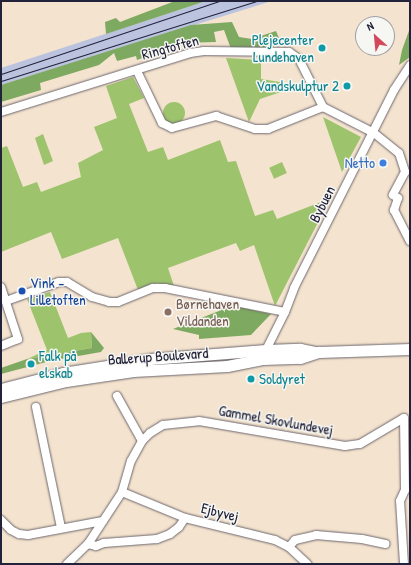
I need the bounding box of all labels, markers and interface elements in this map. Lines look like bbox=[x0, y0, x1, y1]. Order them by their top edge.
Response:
north arrow bbox=[355, 16, 395, 56]
text: N bbox=[364, 19, 376, 34]
place label: Plejecenter Lundehaven bbox=[252, 30, 314, 65]
street label: Ringtoften bbox=[140, 31, 200, 63]
marker: Plejecenter Lundehaven bbox=[317, 43, 327, 53]
place label: Vandskulptur 2 bbox=[256, 77, 339, 95]
marker: Vandskulptur 2 bbox=[342, 81, 352, 91]
place label: Netto bbox=[345, 154, 375, 172]
marker: Netto bbox=[378, 158, 388, 168]
street label: Bybuen bbox=[305, 183, 339, 225]
place label: Vink - Lilletoften bbox=[30, 273, 86, 308]
marker: Vink - Lilletoften bbox=[17, 286, 27, 296]
place label: Børnehaven Vildanden bbox=[176, 294, 239, 329]
marker: Børnehaven Vildanden bbox=[163, 307, 173, 317]
street label: Ballerup Boulevard bbox=[107, 344, 209, 368]
place label: Falk på elskab bbox=[39, 346, 76, 381]
marker: Falk på elskab bbox=[26, 359, 36, 369]
place label: Soldyret bbox=[259, 370, 305, 388]
marker: Soldyret bbox=[246, 374, 256, 384]
street label: Gammel Skovlundevej bbox=[217, 401, 335, 439]
street label: Ejbyvej bbox=[199, 499, 241, 525]

